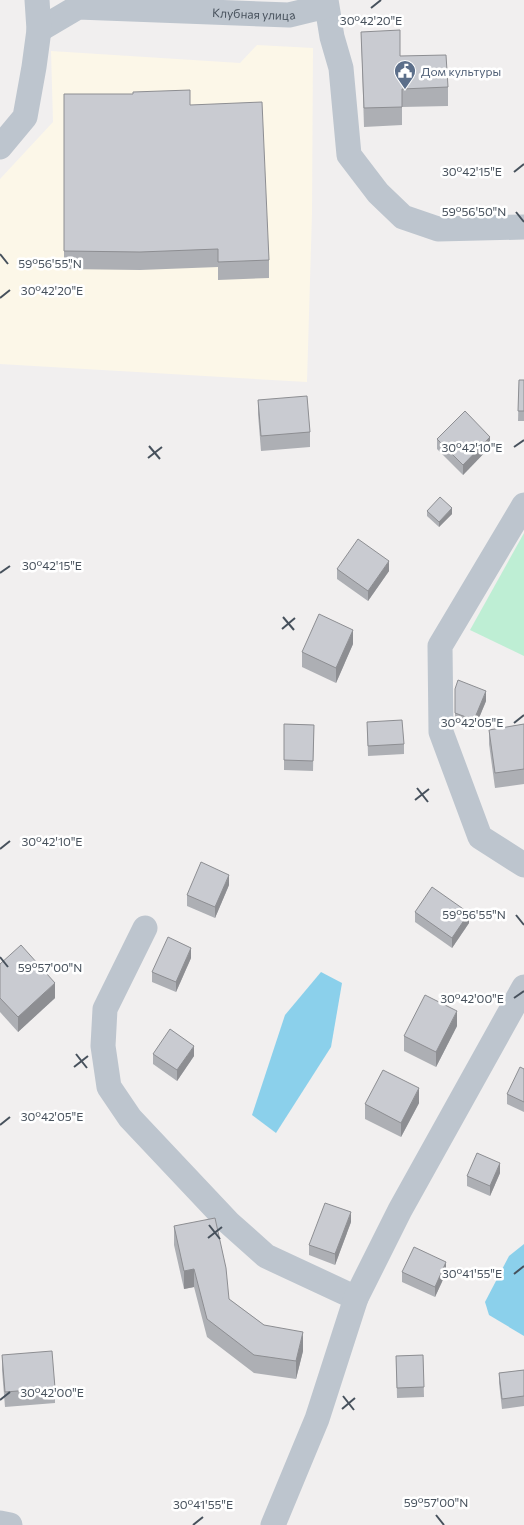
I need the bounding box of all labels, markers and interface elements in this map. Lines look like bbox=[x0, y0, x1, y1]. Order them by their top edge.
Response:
street label: Клубная улица bbox=[212, 5, 297, 22]
text: 30°42'20"E bbox=[340, 13, 402, 27]
public building icon: Дом культуры bbox=[393, 59, 417, 90]
place label: Дом культуры bbox=[421, 64, 501, 78]
text: 30°42'15"E bbox=[442, 164, 502, 178]
text: 59°56'50"N bbox=[442, 204, 506, 218]
text: 59°56'55"N bbox=[18, 256, 82, 270]
text: 30°42'20"E bbox=[21, 283, 83, 297]
text: 30°42'10"E bbox=[442, 440, 502, 454]
text: 30°42'15"E bbox=[22, 558, 82, 572]
text: 30°42'05"E bbox=[441, 715, 503, 729]
text: 30°42'10"E bbox=[22, 834, 82, 848]
text: 59°56'55"N bbox=[442, 907, 506, 921]
text: 59°57'00"N bbox=[18, 960, 82, 974]
text: 30°42'00"E bbox=[440, 991, 504, 1005]
text: 30°42'05"E bbox=[21, 1109, 83, 1123]
text: 30°41'55"E bbox=[442, 1266, 502, 1280]
text: 30°42'00"E bbox=[20, 1385, 84, 1399]
text: 59°57'00"N bbox=[404, 1495, 468, 1509]
text: 30°41'55"E bbox=[173, 1497, 233, 1511]

